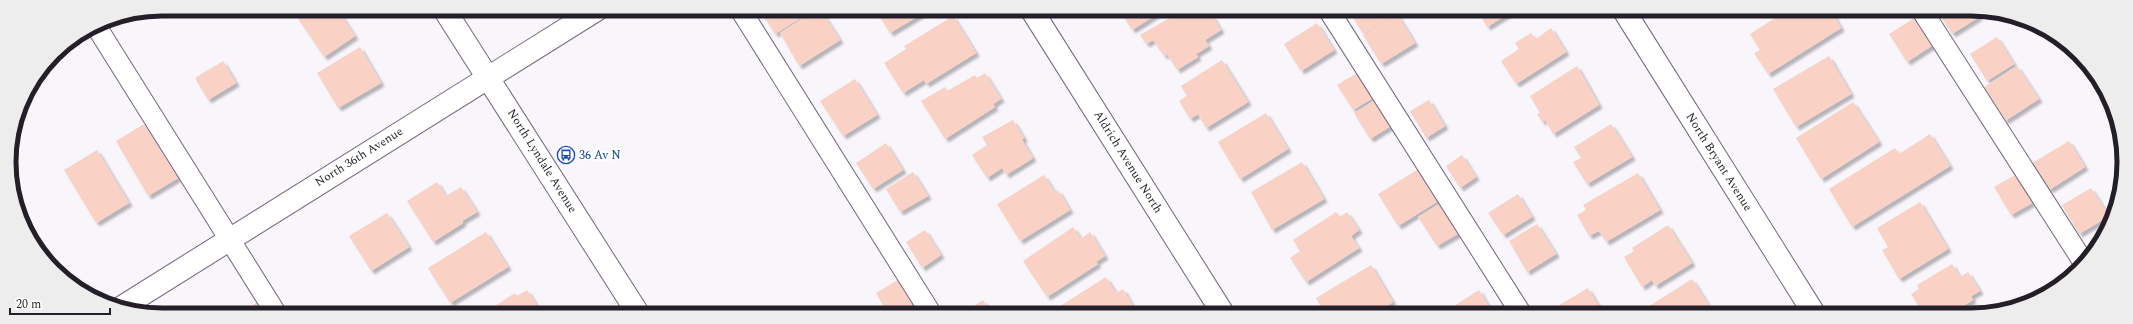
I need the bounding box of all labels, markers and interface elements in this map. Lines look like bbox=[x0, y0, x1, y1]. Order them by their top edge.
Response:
street label: North Lyndale Avenue bbox=[502, 105, 582, 217]
street label: Aldrich Avenue North bbox=[1089, 107, 1167, 217]
street label: North Bryant Avenue bbox=[1681, 109, 1757, 215]
street label: North 36th Avenue bbox=[311, 122, 407, 192]
bus stop icon: 36 Av N bbox=[556, 145, 576, 165]
place label: 36 Av N bbox=[579, 146, 621, 165]
scale bar bbox=[10, 290, 110, 316]
text: 20 m bbox=[16, 295, 41, 314]

